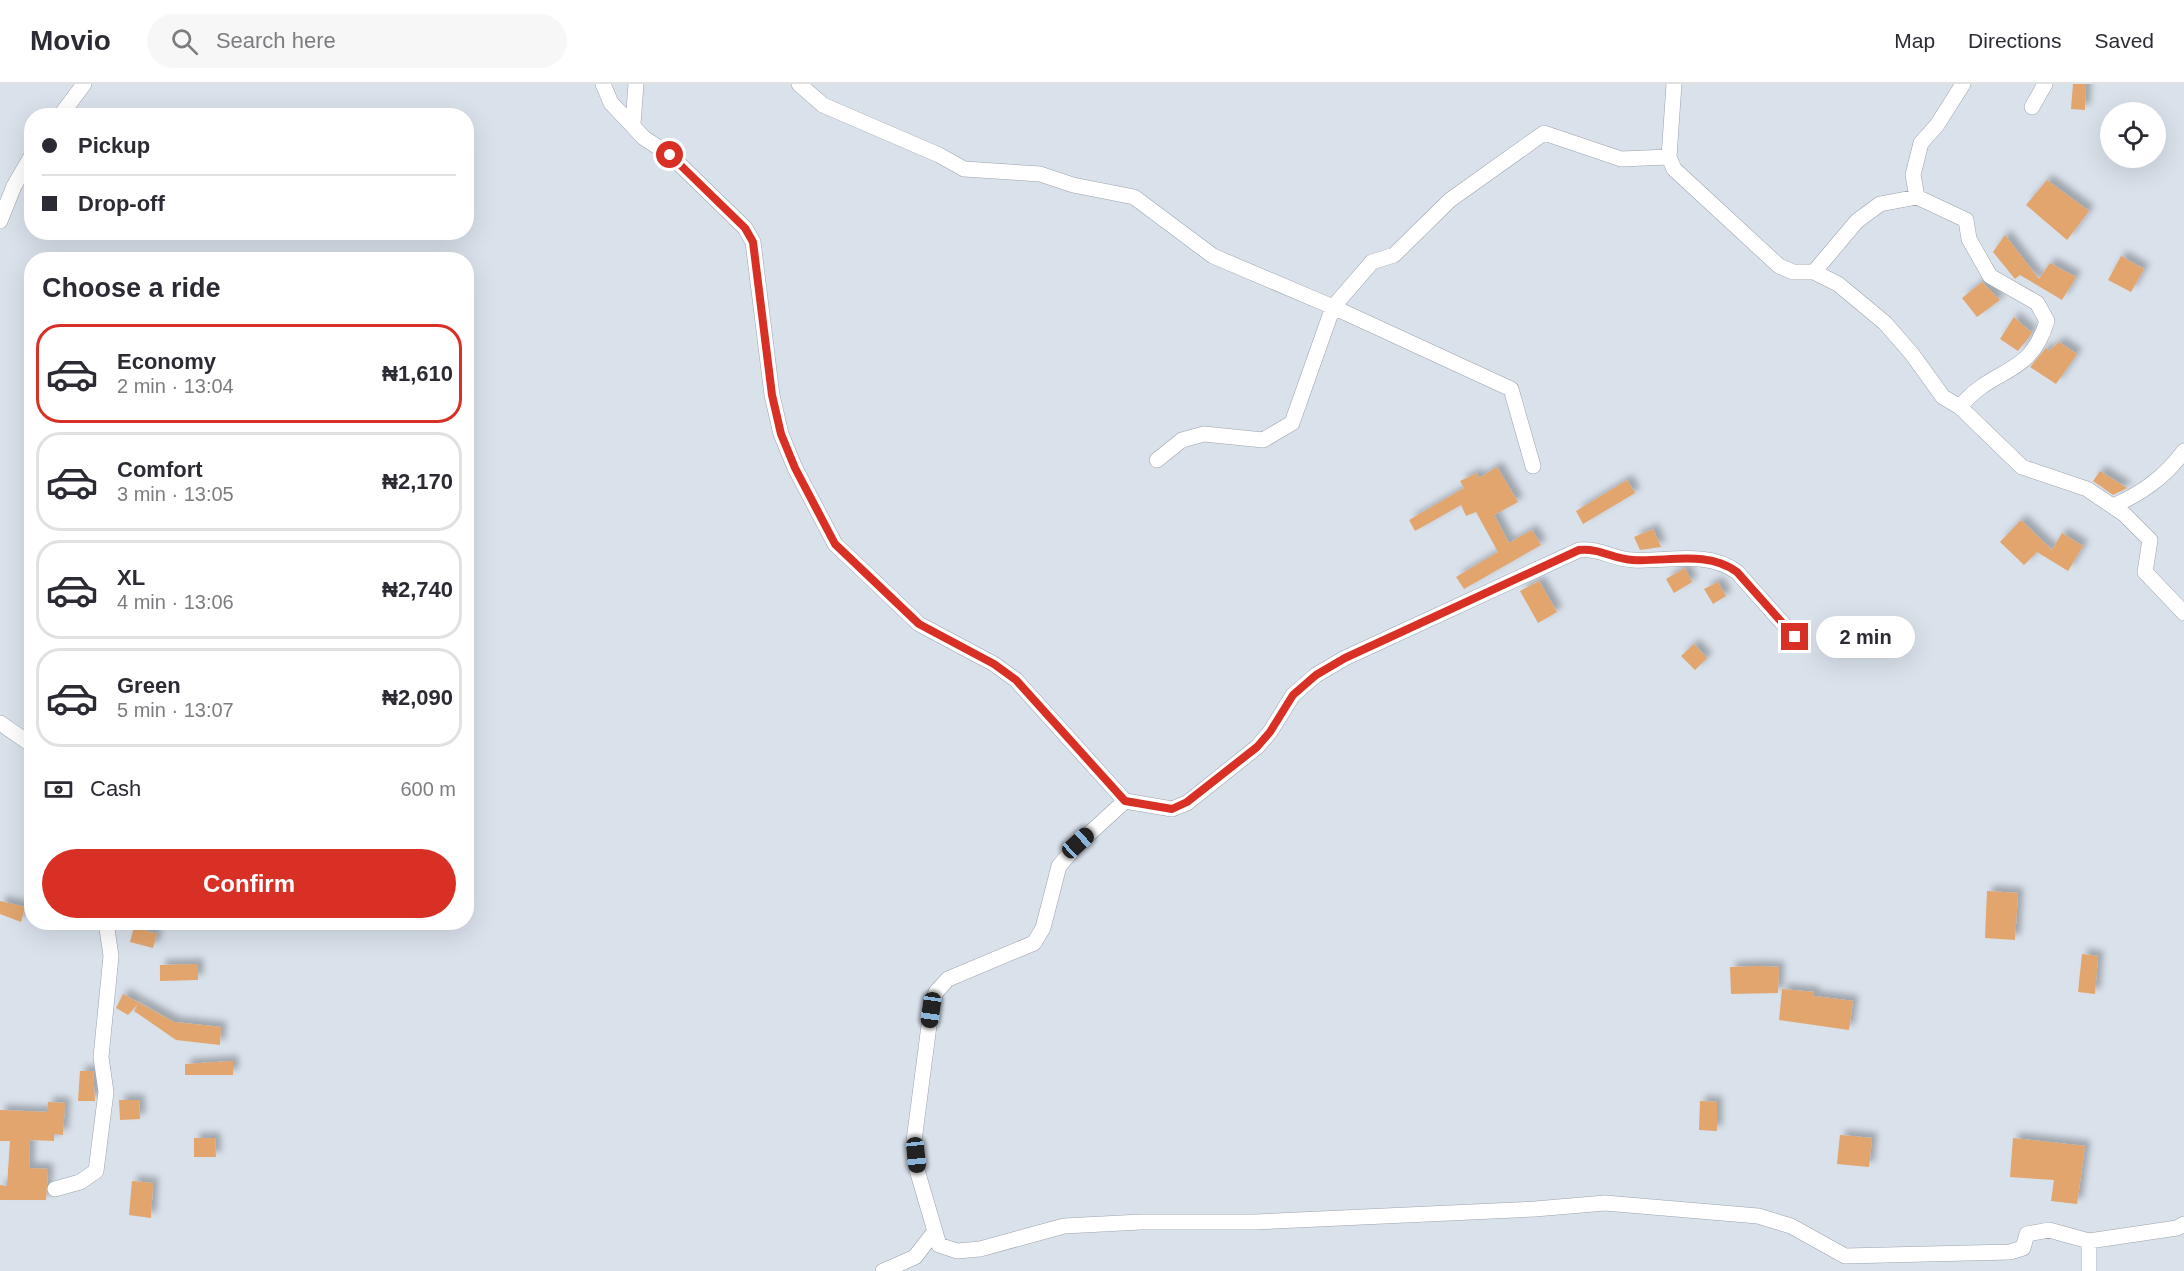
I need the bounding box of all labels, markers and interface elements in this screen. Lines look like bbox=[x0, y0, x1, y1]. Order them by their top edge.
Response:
search box bbox=[147, 14, 567, 68]
text: Movio bbox=[30, 25, 111, 56]
icon: search bbox=[168, 25, 201, 58]
text: Search here bbox=[216, 28, 336, 53]
text: Map bbox=[1894, 29, 1935, 52]
text: Directions bbox=[1968, 29, 2061, 52]
text: Saved bbox=[2094, 29, 2154, 52]
map controls bbox=[2100, 102, 2166, 168]
button: locate bbox=[2100, 102, 2166, 168]
text: Pickup bbox=[78, 133, 150, 158]
route start bbox=[656, 141, 683, 168]
text: Drop-off bbox=[78, 191, 165, 216]
text: Choose a ride bbox=[42, 273, 221, 303]
icon: car bbox=[45, 347, 99, 401]
text: Economy bbox=[117, 349, 216, 374]
text: ₦1,610 bbox=[382, 361, 453, 386]
text: 2 min · 13:04 bbox=[117, 375, 234, 397]
icon: car bbox=[45, 455, 99, 509]
text: Comfort bbox=[117, 457, 203, 482]
text: ₦2,170 bbox=[382, 469, 453, 494]
text: 3 min · 13:05 bbox=[117, 483, 234, 505]
icon: car bbox=[45, 563, 99, 617]
text: XL bbox=[117, 565, 145, 590]
text: ₦2,740 bbox=[382, 577, 453, 602]
text: 4 min · 13:06 bbox=[117, 591, 234, 613]
callout: 2 min bbox=[1816, 616, 1915, 658]
route end bbox=[1781, 623, 1808, 650]
text: 2 min bbox=[1839, 626, 1892, 648]
icon: car bbox=[45, 671, 99, 725]
text: Green bbox=[117, 673, 181, 698]
text: ₦2,090 bbox=[382, 685, 453, 710]
text: 5 min · 13:07 bbox=[117, 699, 234, 721]
icon: cash bbox=[42, 773, 75, 806]
text: Cash bbox=[90, 776, 141, 801]
text: 600 m bbox=[400, 778, 456, 800]
car bbox=[1059, 824, 1097, 862]
button: Confirm bbox=[42, 849, 456, 918]
car bbox=[920, 991, 942, 1029]
car bbox=[905, 1136, 927, 1174]

